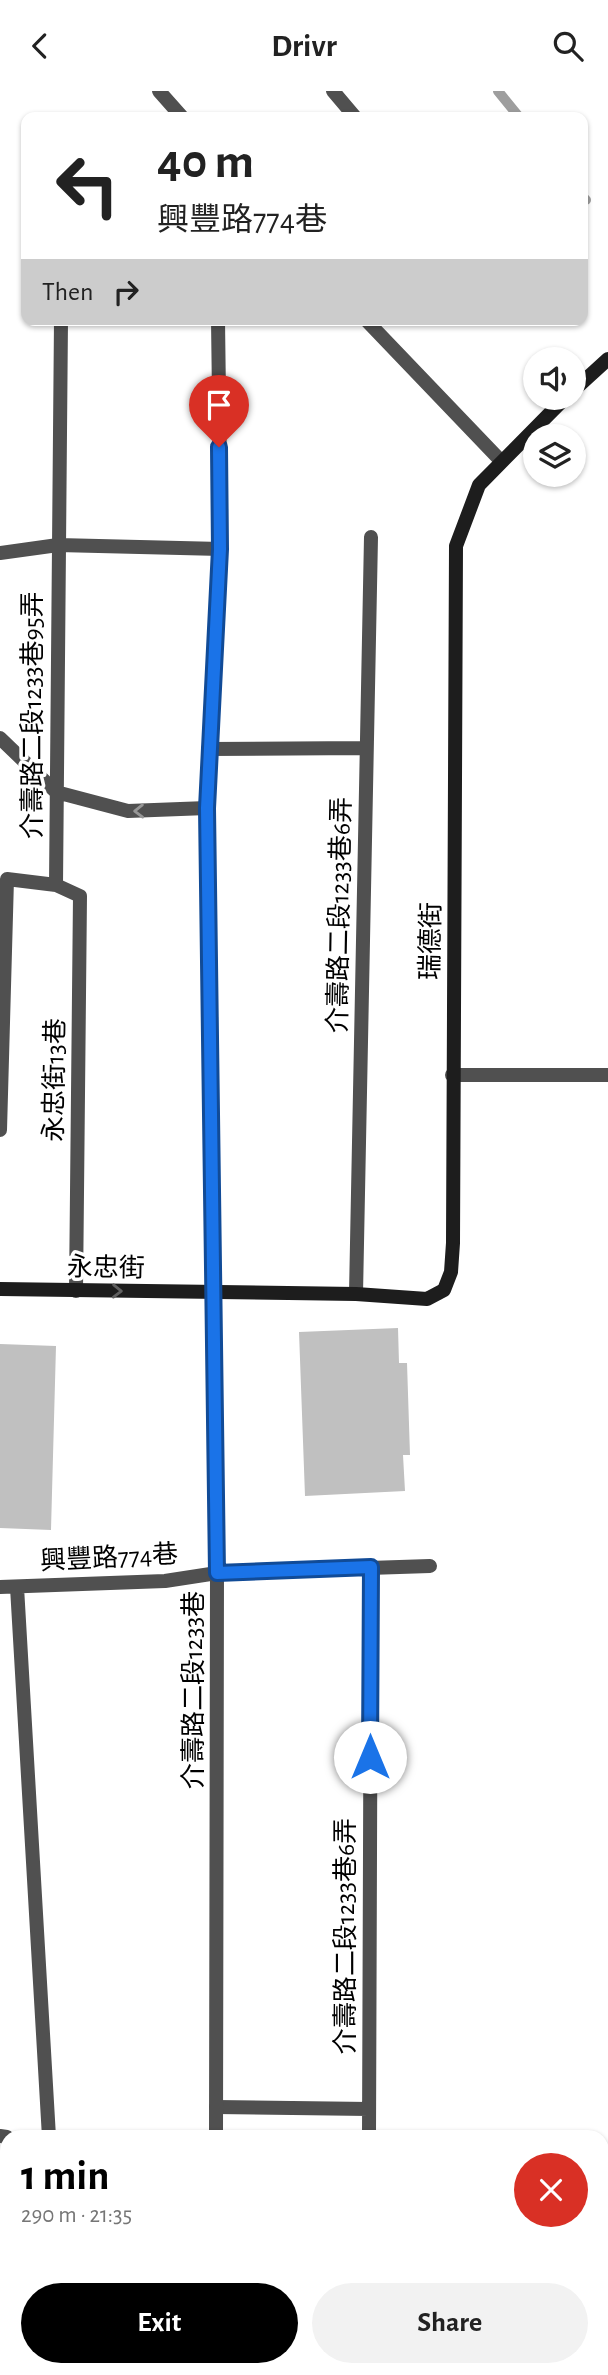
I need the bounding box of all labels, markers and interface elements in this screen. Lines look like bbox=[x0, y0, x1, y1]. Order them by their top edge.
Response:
icon: back bbox=[21, 27, 59, 65]
icon: search bbox=[549, 27, 587, 65]
text: Drivr bbox=[271, 30, 337, 62]
text: 40 m bbox=[157, 138, 254, 187]
icon: left bbox=[42, 140, 133, 231]
text: 興豐路774巷 bbox=[157, 204, 327, 236]
icon: right bbox=[107, 273, 145, 311]
text: Then bbox=[42, 279, 93, 305]
map controls bbox=[523, 347, 586, 487]
button: sound bbox=[523, 347, 586, 410]
pin bbox=[189, 375, 249, 447]
icon: arrive bbox=[200, 386, 238, 424]
button: layers bbox=[523, 424, 586, 487]
street label: 介壽路二段1233巷95弄 bbox=[18, 591, 46, 839]
street label: 介壽路二段1233巷6弄 bbox=[323, 797, 355, 1033]
one-way arrow bbox=[133, 803, 144, 819]
street label: 瑞德街 bbox=[416, 902, 445, 980]
street label: 永忠街13巷 bbox=[40, 1018, 69, 1142]
street label: 永忠街 bbox=[67, 1253, 145, 1282]
one-way arrow bbox=[112, 1284, 123, 1299]
street label: 興豐路774巷 bbox=[39, 1540, 179, 1575]
street label: 介壽路二段1233巷 bbox=[179, 1591, 207, 1789]
position arrow bbox=[333, 1720, 407, 1794]
street label: 介壽路二段1233巷6弄 bbox=[331, 1818, 359, 2054]
button: close bbox=[514, 2153, 588, 2227]
text: 1 min bbox=[21, 2155, 110, 2197]
text: 290 m · 21:35 bbox=[21, 2204, 132, 2227]
button: Exit bbox=[21, 2283, 298, 2363]
button: Share bbox=[312, 2283, 588, 2363]

